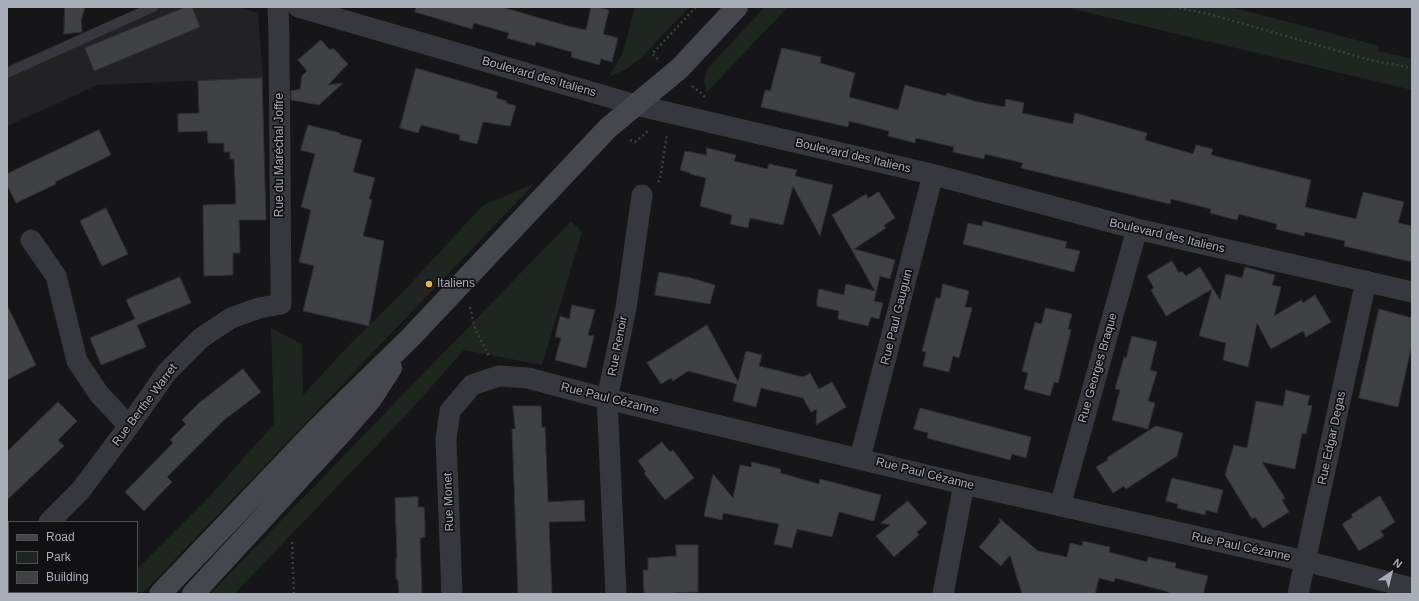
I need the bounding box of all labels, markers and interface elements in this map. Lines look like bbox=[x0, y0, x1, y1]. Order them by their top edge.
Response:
street label: Boulevard des Italiens bbox=[480, 54, 598, 100]
street label: Rue du Maréchal Joffre bbox=[273, 93, 287, 217]
street label: Boulevard des Italiens bbox=[794, 136, 912, 176]
street label: Boulevard des Italiens bbox=[1108, 216, 1226, 256]
street label: Rue Paul Gauguin bbox=[878, 268, 916, 366]
place label: Italiens bbox=[437, 277, 475, 291]
marker: Italiens bbox=[424, 279, 434, 289]
street label: Rue Georges Braque bbox=[1075, 312, 1121, 424]
street label: Rue Renoir bbox=[605, 315, 631, 377]
street label: Rue Berthe Warret bbox=[109, 361, 181, 449]
street label: Rue Paul Cézanne bbox=[559, 380, 661, 418]
street label: Rue Edgar Degas bbox=[1315, 390, 1349, 486]
street label: Rue Paul Cézanne bbox=[874, 455, 976, 493]
street label: Rue Monet bbox=[441, 472, 457, 532]
legend bbox=[8, 521, 138, 593]
street label: Rue Paul Cézanne bbox=[1190, 529, 1292, 565]
text: Road bbox=[46, 530, 75, 544]
text: Park bbox=[46, 550, 71, 564]
north arrow bbox=[1371, 553, 1411, 593]
text: N bbox=[1391, 556, 1405, 570]
text: Building bbox=[46, 570, 89, 584]

